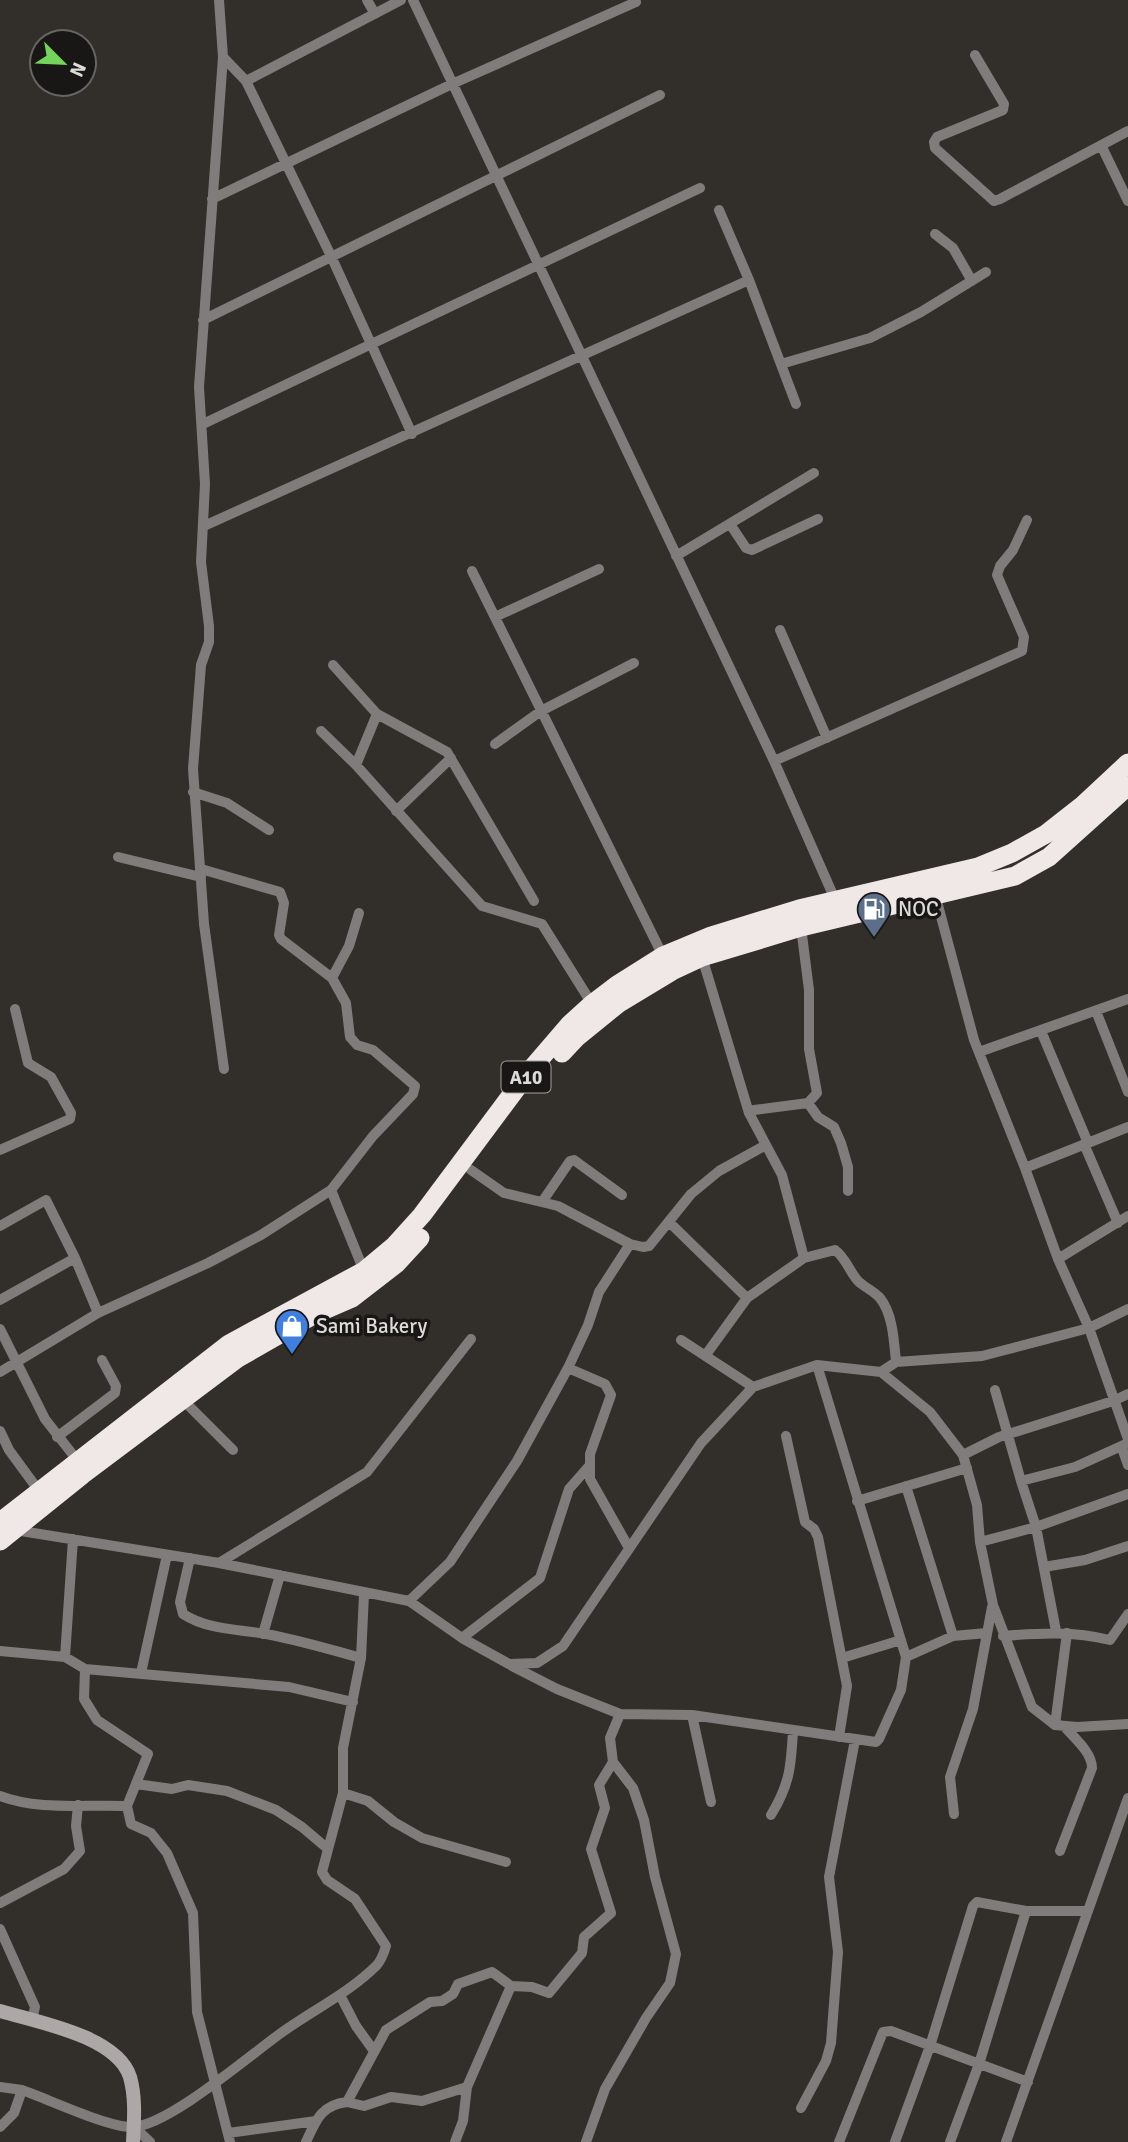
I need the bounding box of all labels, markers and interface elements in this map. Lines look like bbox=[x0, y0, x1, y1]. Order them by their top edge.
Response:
north arrow bbox=[28, 28, 98, 98]
text: N bbox=[64, 59, 91, 80]
fuel station icon: NOC bbox=[855, 890, 893, 939]
place label: NOC bbox=[898, 896, 939, 922]
road number: A10 bbox=[502, 1062, 550, 1092]
shop icon: Sami Bakery bbox=[273, 1307, 311, 1356]
place label: Sami Bakery bbox=[316, 1313, 428, 1339]

